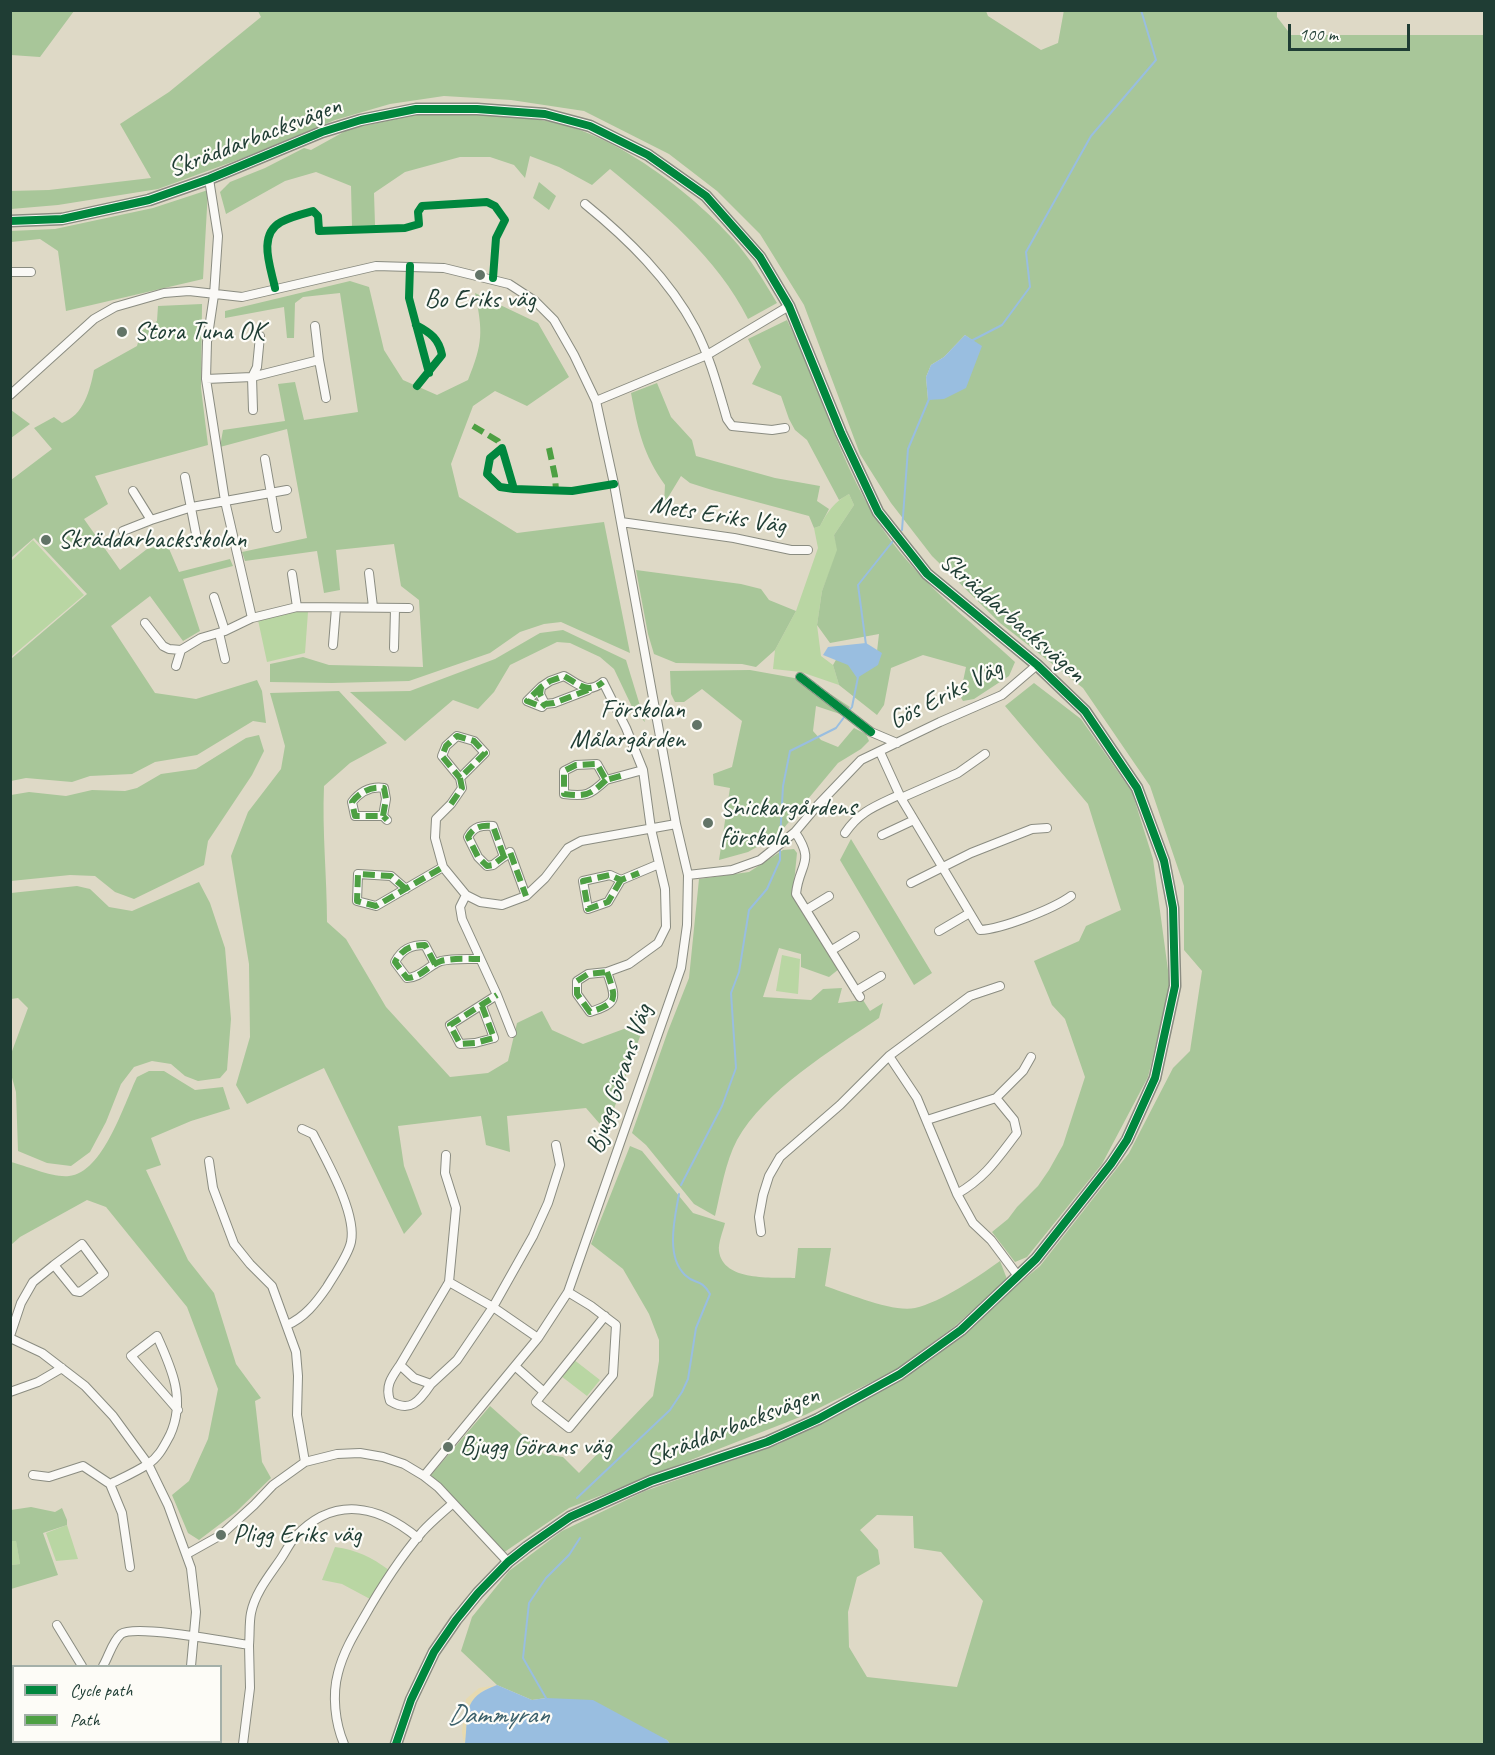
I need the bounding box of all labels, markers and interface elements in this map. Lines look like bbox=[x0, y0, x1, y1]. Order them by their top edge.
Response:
scale bar bbox=[1291, 12, 1412, 50]
text: 100 m bbox=[1299, 23, 1338, 45]
street label: Skräddarbacksvägen bbox=[164, 91, 346, 185]
marker: Bo Eriks väg bbox=[473, 268, 487, 282]
place label: Bo Eriks väg bbox=[425, 284, 535, 316]
place label: Stora Tuna OK bbox=[134, 316, 264, 348]
marker: Stora Tuna OK bbox=[115, 325, 129, 339]
street label: Mets Eriks Väg bbox=[648, 490, 788, 542]
place label: Skräddarbacksskolan bbox=[58, 524, 246, 556]
marker: Skräddarbacksskolan bbox=[39, 533, 53, 547]
street label: Skräddarbacksvägen bbox=[933, 546, 1091, 690]
street label: Gös Eriks Väg bbox=[884, 653, 1008, 737]
place label: Förskolan Målargården bbox=[569, 694, 685, 756]
marker: Förskolan Målargården bbox=[690, 718, 704, 732]
place label: Snickargårdens förskola bbox=[720, 792, 856, 854]
marker: Snickargårdens förskola bbox=[701, 816, 715, 830]
street label: Bjugg Görans Väg bbox=[580, 1000, 660, 1158]
street label: Skräddarbacksvägen bbox=[642, 1380, 824, 1474]
place label: Bjugg Görans väg bbox=[460, 1431, 612, 1463]
marker: Bjugg Görans väg bbox=[441, 1440, 455, 1454]
place label: Pligg Eriks väg bbox=[233, 1519, 361, 1551]
marker: Pligg Eriks väg bbox=[214, 1528, 228, 1542]
legend bbox=[12, 1665, 222, 1743]
text: Cycle path bbox=[70, 1679, 132, 1701]
water label: Dammyran bbox=[448, 1700, 548, 1732]
text: Path bbox=[70, 1709, 100, 1731]

